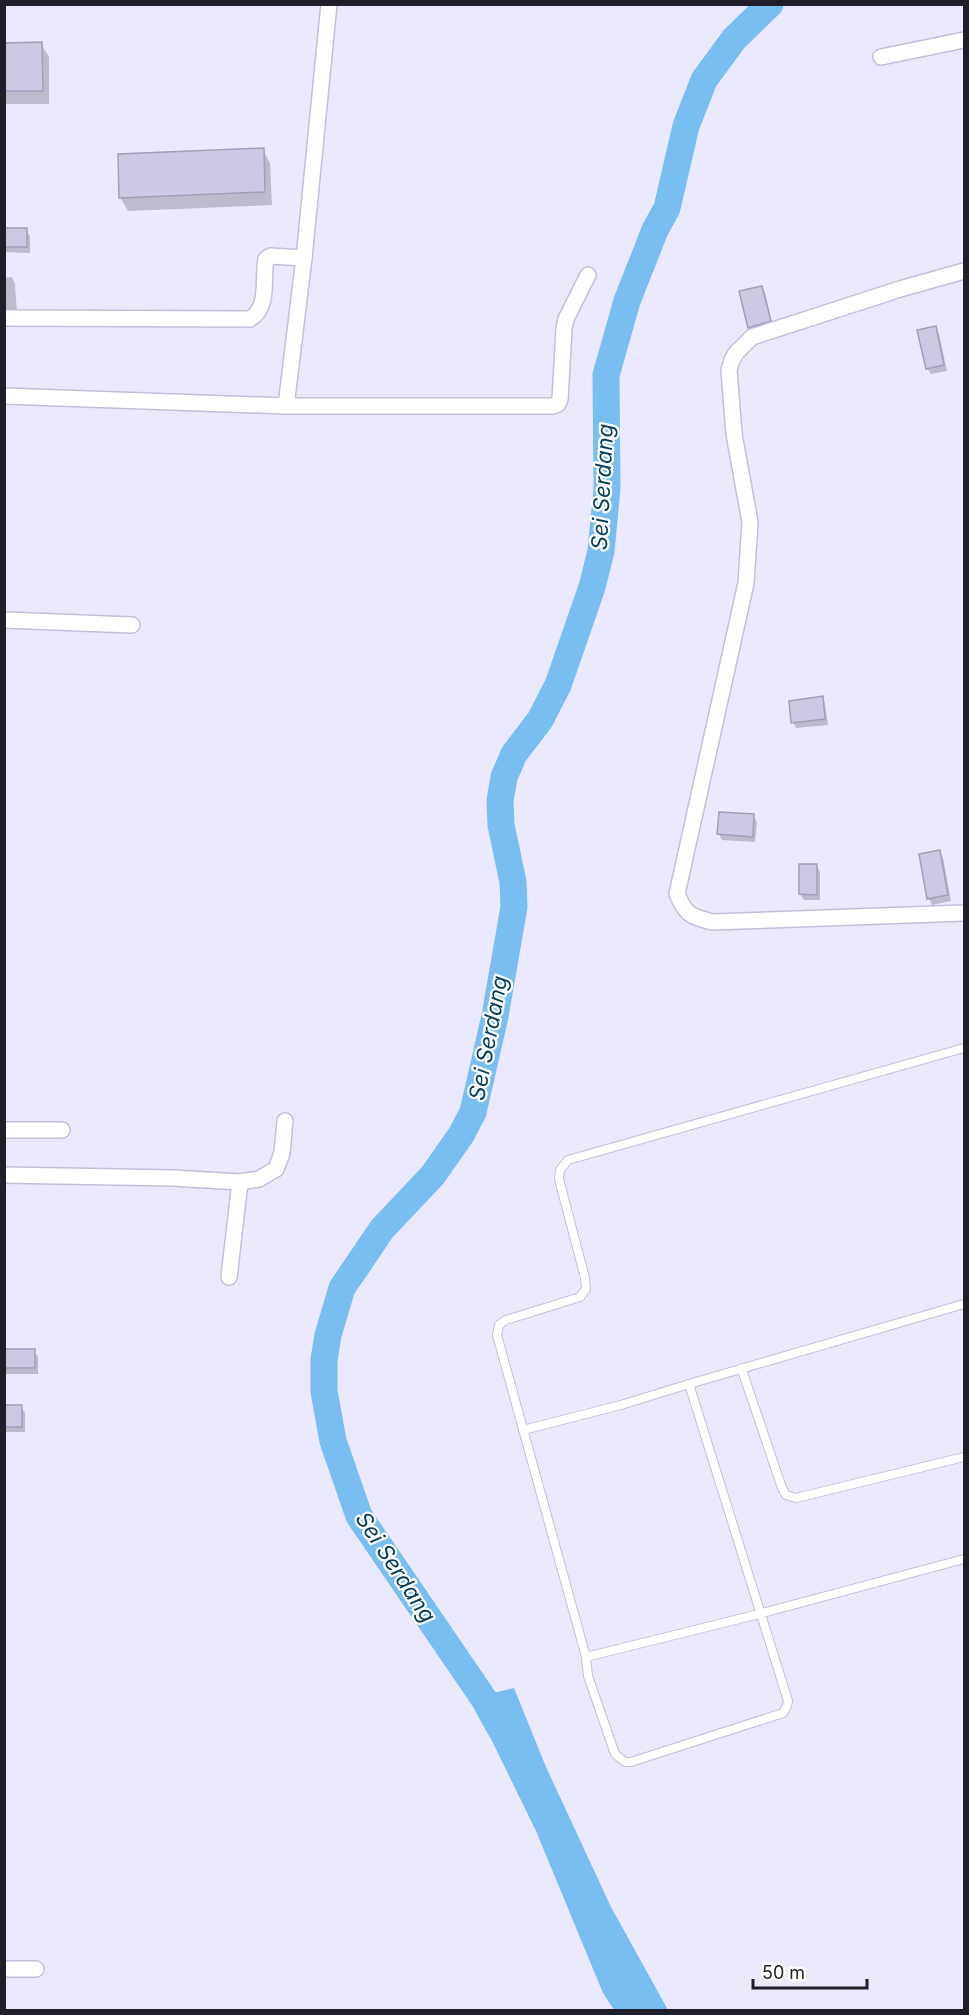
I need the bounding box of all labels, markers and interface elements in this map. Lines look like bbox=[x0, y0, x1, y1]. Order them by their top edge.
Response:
water label: Sei Serdang bbox=[586, 423, 618, 551]
water label: Sei Serdang bbox=[463, 973, 513, 1103]
water label: Sei Serdang bbox=[351, 1507, 441, 1627]
scale bar bbox=[753, 1952, 867, 1990]
text: 50 m bbox=[762, 1962, 805, 1983]

